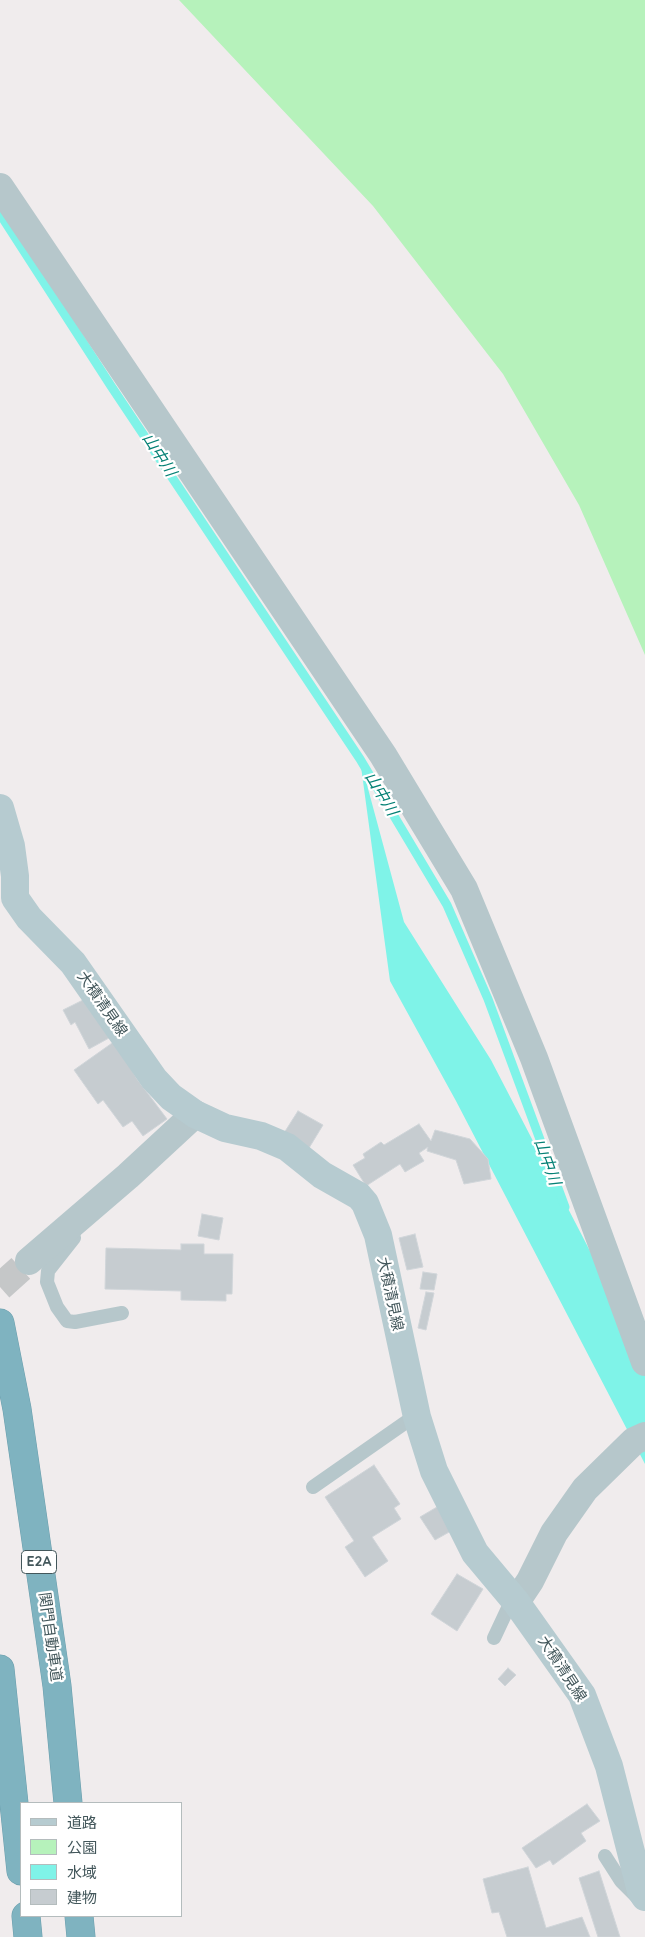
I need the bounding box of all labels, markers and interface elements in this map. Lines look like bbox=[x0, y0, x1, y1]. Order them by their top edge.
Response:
water label: 山中川 bbox=[138, 430, 180, 480]
water label: 山中川 bbox=[360, 768, 402, 820]
street label: 大積清見線 bbox=[73, 968, 131, 1040]
water label: 山中川 bbox=[530, 1136, 564, 1188]
street label: 大積清見線 bbox=[373, 1255, 407, 1333]
road number: E2A bbox=[22, 1550, 56, 1574]
street label: 関門自動車道 bbox=[35, 1591, 65, 1683]
street label: 大積清見線 bbox=[534, 1633, 590, 1705]
legend bbox=[20, 1802, 182, 1917]
text: 道路 bbox=[67, 1813, 97, 1832]
text: 公園 bbox=[67, 1838, 97, 1857]
text: 水域 bbox=[67, 1863, 97, 1882]
text: 建物 bbox=[67, 1888, 97, 1907]

